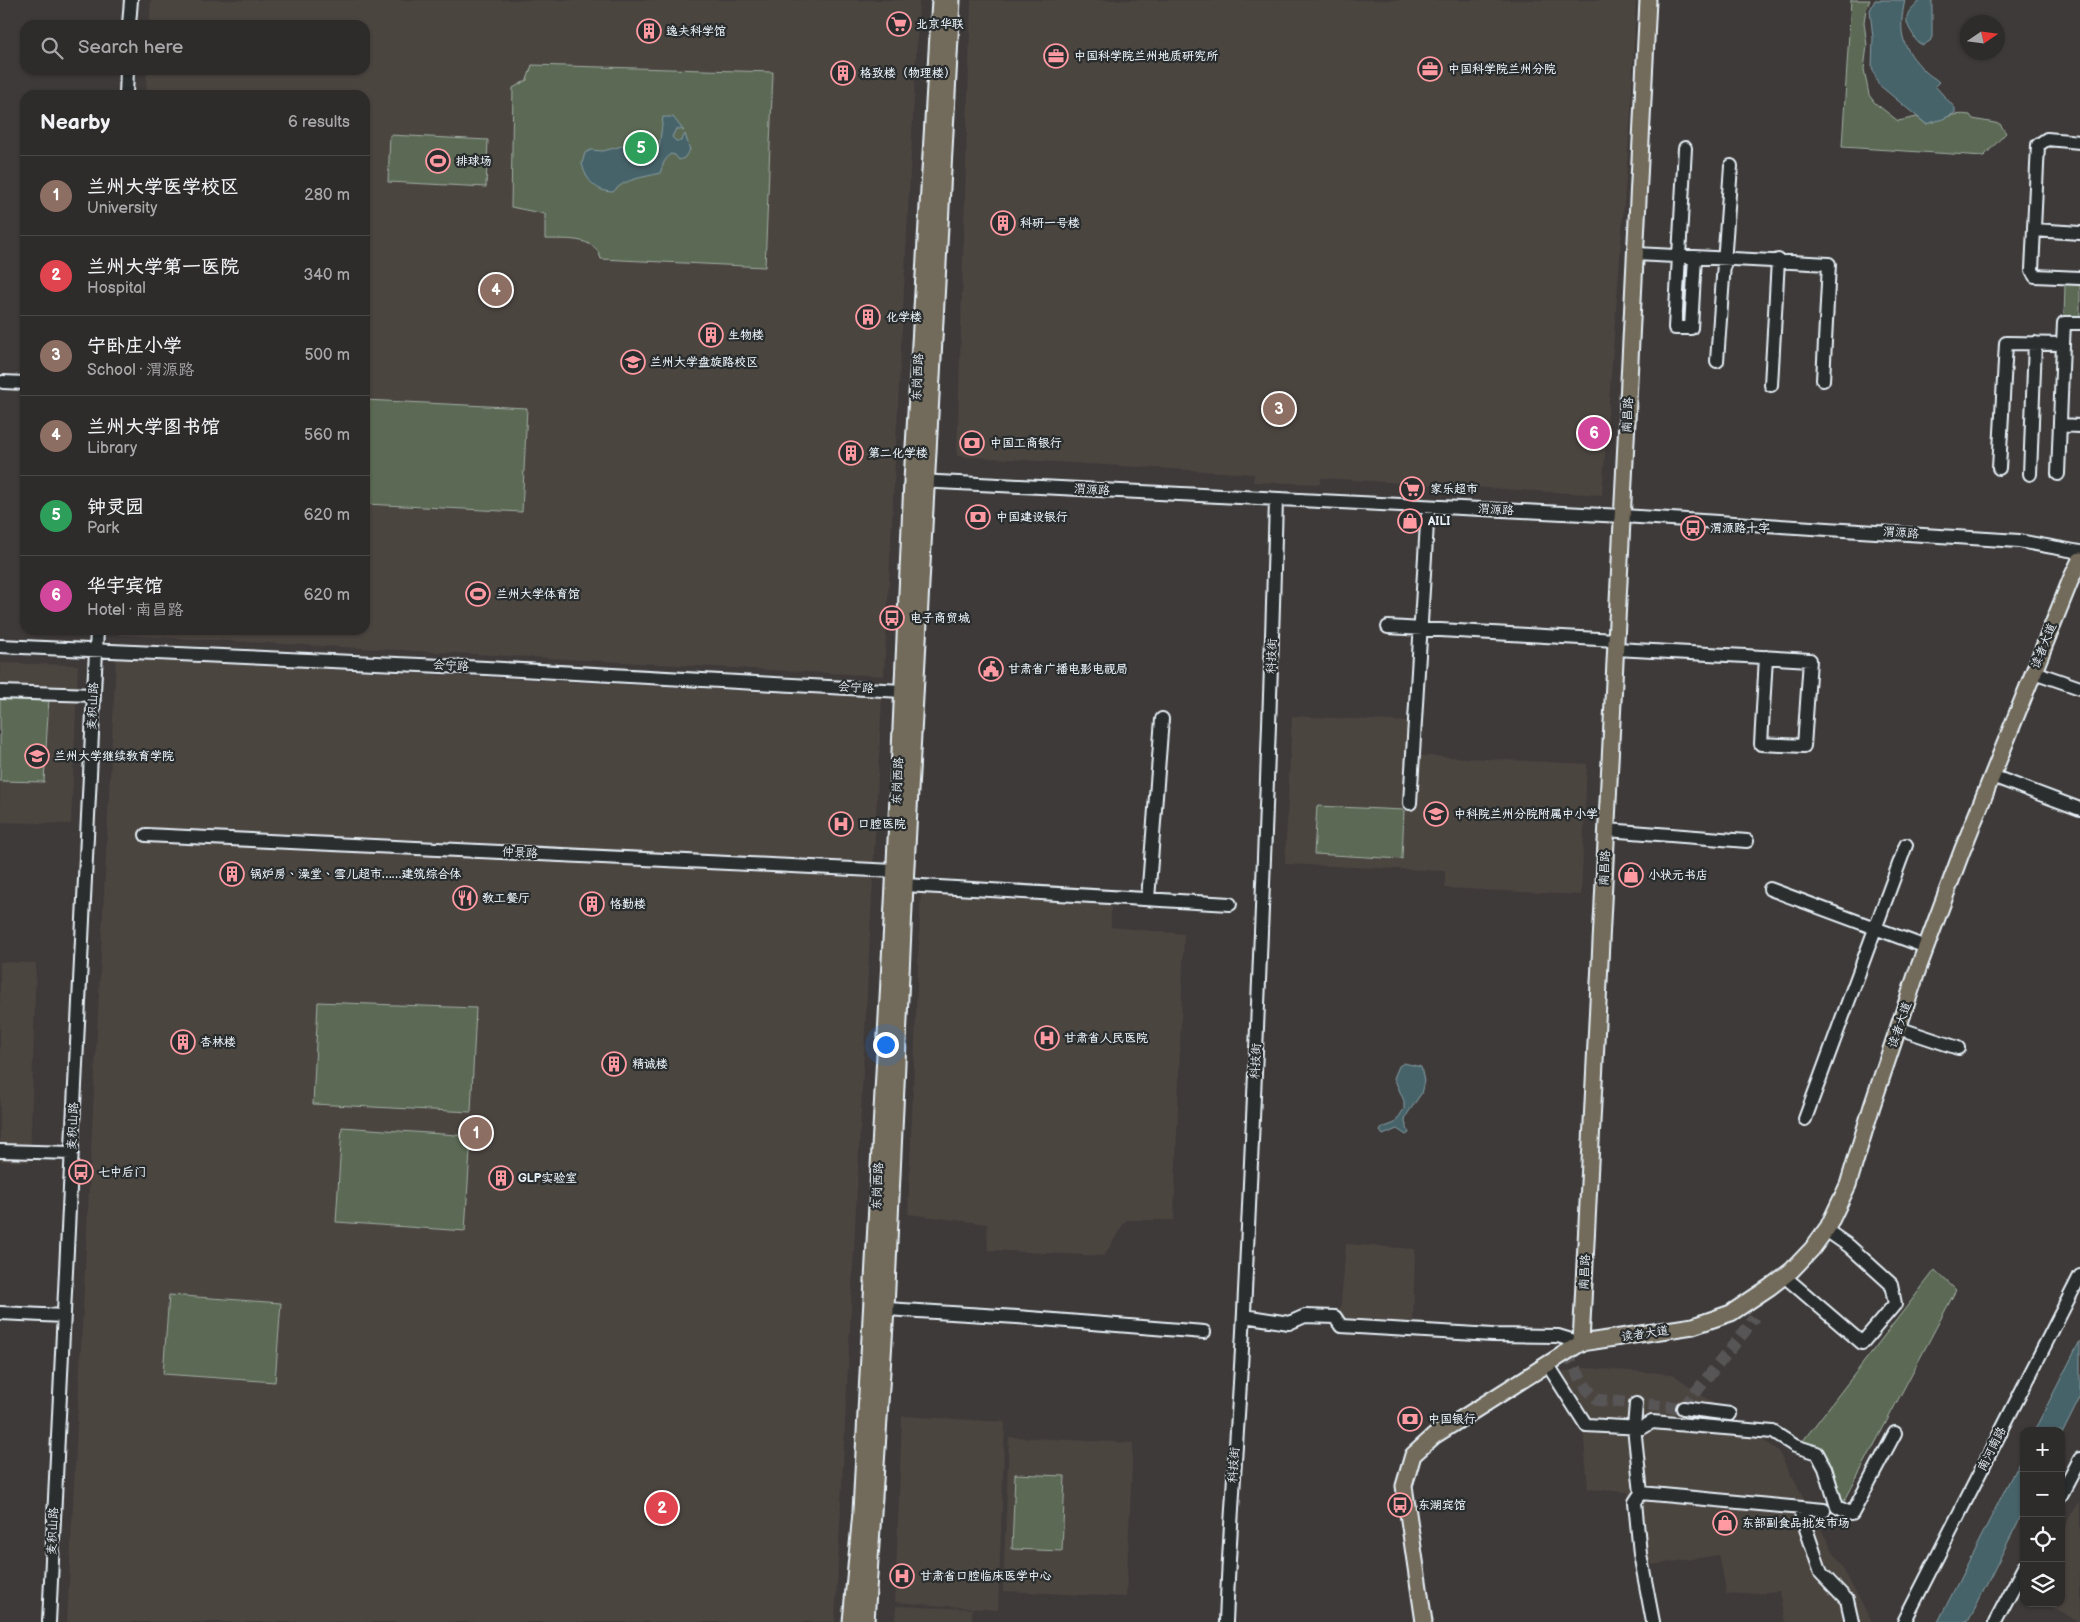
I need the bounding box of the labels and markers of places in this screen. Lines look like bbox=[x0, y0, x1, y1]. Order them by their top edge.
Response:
supermarket icon: 北京华联 bbox=[886, 11, 912, 37]
place label: 北京华联 bbox=[916, 17, 964, 32]
building icon: 逸夫科学馆 bbox=[636, 18, 662, 44]
place label: 逸夫科学馆 bbox=[666, 24, 726, 39]
office icon: 中国科学院兰州地质研究所 bbox=[1043, 43, 1069, 69]
place label: 中国科学院兰州地质研究所 bbox=[1074, 49, 1219, 64]
office icon: 中国科学院兰州分院 bbox=[1417, 56, 1443, 82]
building icon: 格致楼（物理楼） bbox=[830, 60, 856, 86]
place label: 中国科学院兰州分院 bbox=[1448, 62, 1556, 77]
place label: 格致楼（物理楼） bbox=[860, 66, 956, 81]
pin: 5 bbox=[625, 129, 657, 167]
sports icon: 排球场 bbox=[425, 148, 451, 174]
place label: 排球场 bbox=[456, 154, 492, 169]
building icon: 科研一号楼 bbox=[990, 210, 1016, 236]
place label: 科研一号楼 bbox=[1020, 216, 1080, 231]
pin: 4 bbox=[480, 271, 512, 309]
building icon: 化学楼 bbox=[855, 304, 881, 330]
place label: 化学楼 bbox=[886, 310, 922, 325]
building icon: 生物楼 bbox=[698, 322, 724, 348]
place label: 生物楼 bbox=[728, 328, 764, 343]
school or university icon: 兰州大学盘旋路校区 bbox=[620, 349, 646, 375]
place label: 兰州大学盘旋路校区 bbox=[650, 355, 758, 370]
pin: 3 bbox=[1263, 390, 1295, 428]
pin: 6 bbox=[1578, 414, 1610, 452]
bank icon: 中国工商银行 bbox=[959, 430, 985, 456]
place label: 中国工商银行 bbox=[990, 436, 1062, 451]
building icon: 第二化学楼 bbox=[838, 440, 864, 466]
place label: 第二化学楼 bbox=[868, 446, 928, 461]
supermarket icon: 家乐超市 bbox=[1399, 476, 1425, 502]
place label: 家乐超市 bbox=[1430, 482, 1478, 497]
bank icon: 中国建设银行 bbox=[965, 504, 991, 530]
shop icon: AILI bbox=[1397, 508, 1423, 534]
place label: 中国建设银行 bbox=[996, 510, 1068, 525]
place label: AILI bbox=[1427, 514, 1450, 529]
bus stop icon: 渭源路十字 bbox=[1680, 515, 1706, 541]
place label: 渭源路十字 bbox=[1710, 521, 1770, 536]
sports icon: 兰州大学体育馆 bbox=[465, 581, 491, 607]
place label: 兰州大学体育馆 bbox=[496, 587, 580, 602]
bus stop icon: 电子商贸城 bbox=[879, 605, 905, 631]
place label: 电子商贸城 bbox=[910, 611, 970, 626]
public building icon: 甘肃省广播电影电视局 bbox=[978, 656, 1004, 682]
place label: 甘肃省广播电影电视局 bbox=[1008, 662, 1128, 677]
school or university icon: 兰州大学继续教育学院 bbox=[24, 743, 50, 769]
place label: 兰州大学继续教育学院 bbox=[54, 749, 174, 764]
school or university icon: 中科院兰州分院附属中小学 bbox=[1423, 801, 1449, 827]
place label: 中科院兰州分院附属中小学 bbox=[1454, 807, 1598, 822]
hospital icon: 口腔医院 bbox=[828, 811, 854, 837]
place label: 口腔医院 bbox=[858, 817, 906, 832]
building icon: 锅炉房、澡堂、雪儿超市……建筑综合体 bbox=[219, 861, 245, 887]
shop icon: 小状元书店 bbox=[1618, 862, 1644, 888]
place label: 锅炉房、澡堂、雪儿超市……建筑综合体 bbox=[250, 867, 461, 882]
place label: 小状元书店 bbox=[1648, 868, 1708, 883]
restaurant icon: 教工餐厅 bbox=[452, 885, 478, 911]
place label: 教工餐厅 bbox=[482, 891, 530, 906]
building icon: 恪勤楼 bbox=[579, 891, 605, 917]
place label: 恪勤楼 bbox=[610, 897, 646, 912]
hospital icon: 甘肃省人民医院 bbox=[1034, 1025, 1060, 1051]
building icon: 杏林楼 bbox=[170, 1029, 196, 1055]
place label: 甘肃省人民医院 bbox=[1064, 1031, 1148, 1046]
place label: 杏林楼 bbox=[200, 1035, 236, 1050]
building icon: 精诚楼 bbox=[601, 1051, 627, 1077]
place label: 精诚楼 bbox=[632, 1057, 668, 1072]
pin: 1 bbox=[460, 1114, 492, 1152]
bus stop icon: 七中后门 bbox=[68, 1159, 94, 1185]
place label: 七中后门 bbox=[98, 1165, 146, 1180]
building icon: GLP实验室 bbox=[488, 1165, 514, 1191]
place label: GLP实验室 bbox=[518, 1171, 577, 1186]
bank icon: 中国银行 bbox=[1397, 1406, 1423, 1432]
place label: 中国银行 bbox=[1428, 1412, 1476, 1427]
pin: 2 bbox=[646, 1489, 678, 1527]
bus stop icon: 东湖宾馆 bbox=[1387, 1492, 1413, 1518]
place label: 东湖宾馆 bbox=[1418, 1498, 1466, 1513]
shop icon: 东部副食品批发市场 bbox=[1712, 1510, 1738, 1536]
place label: 东部副食品批发市场 bbox=[1742, 1516, 1850, 1531]
hospital icon: 甘肃省口腔临床医学中心 bbox=[889, 1563, 915, 1589]
place label: 甘肃省口腔临床医学中心 bbox=[920, 1569, 1052, 1584]

